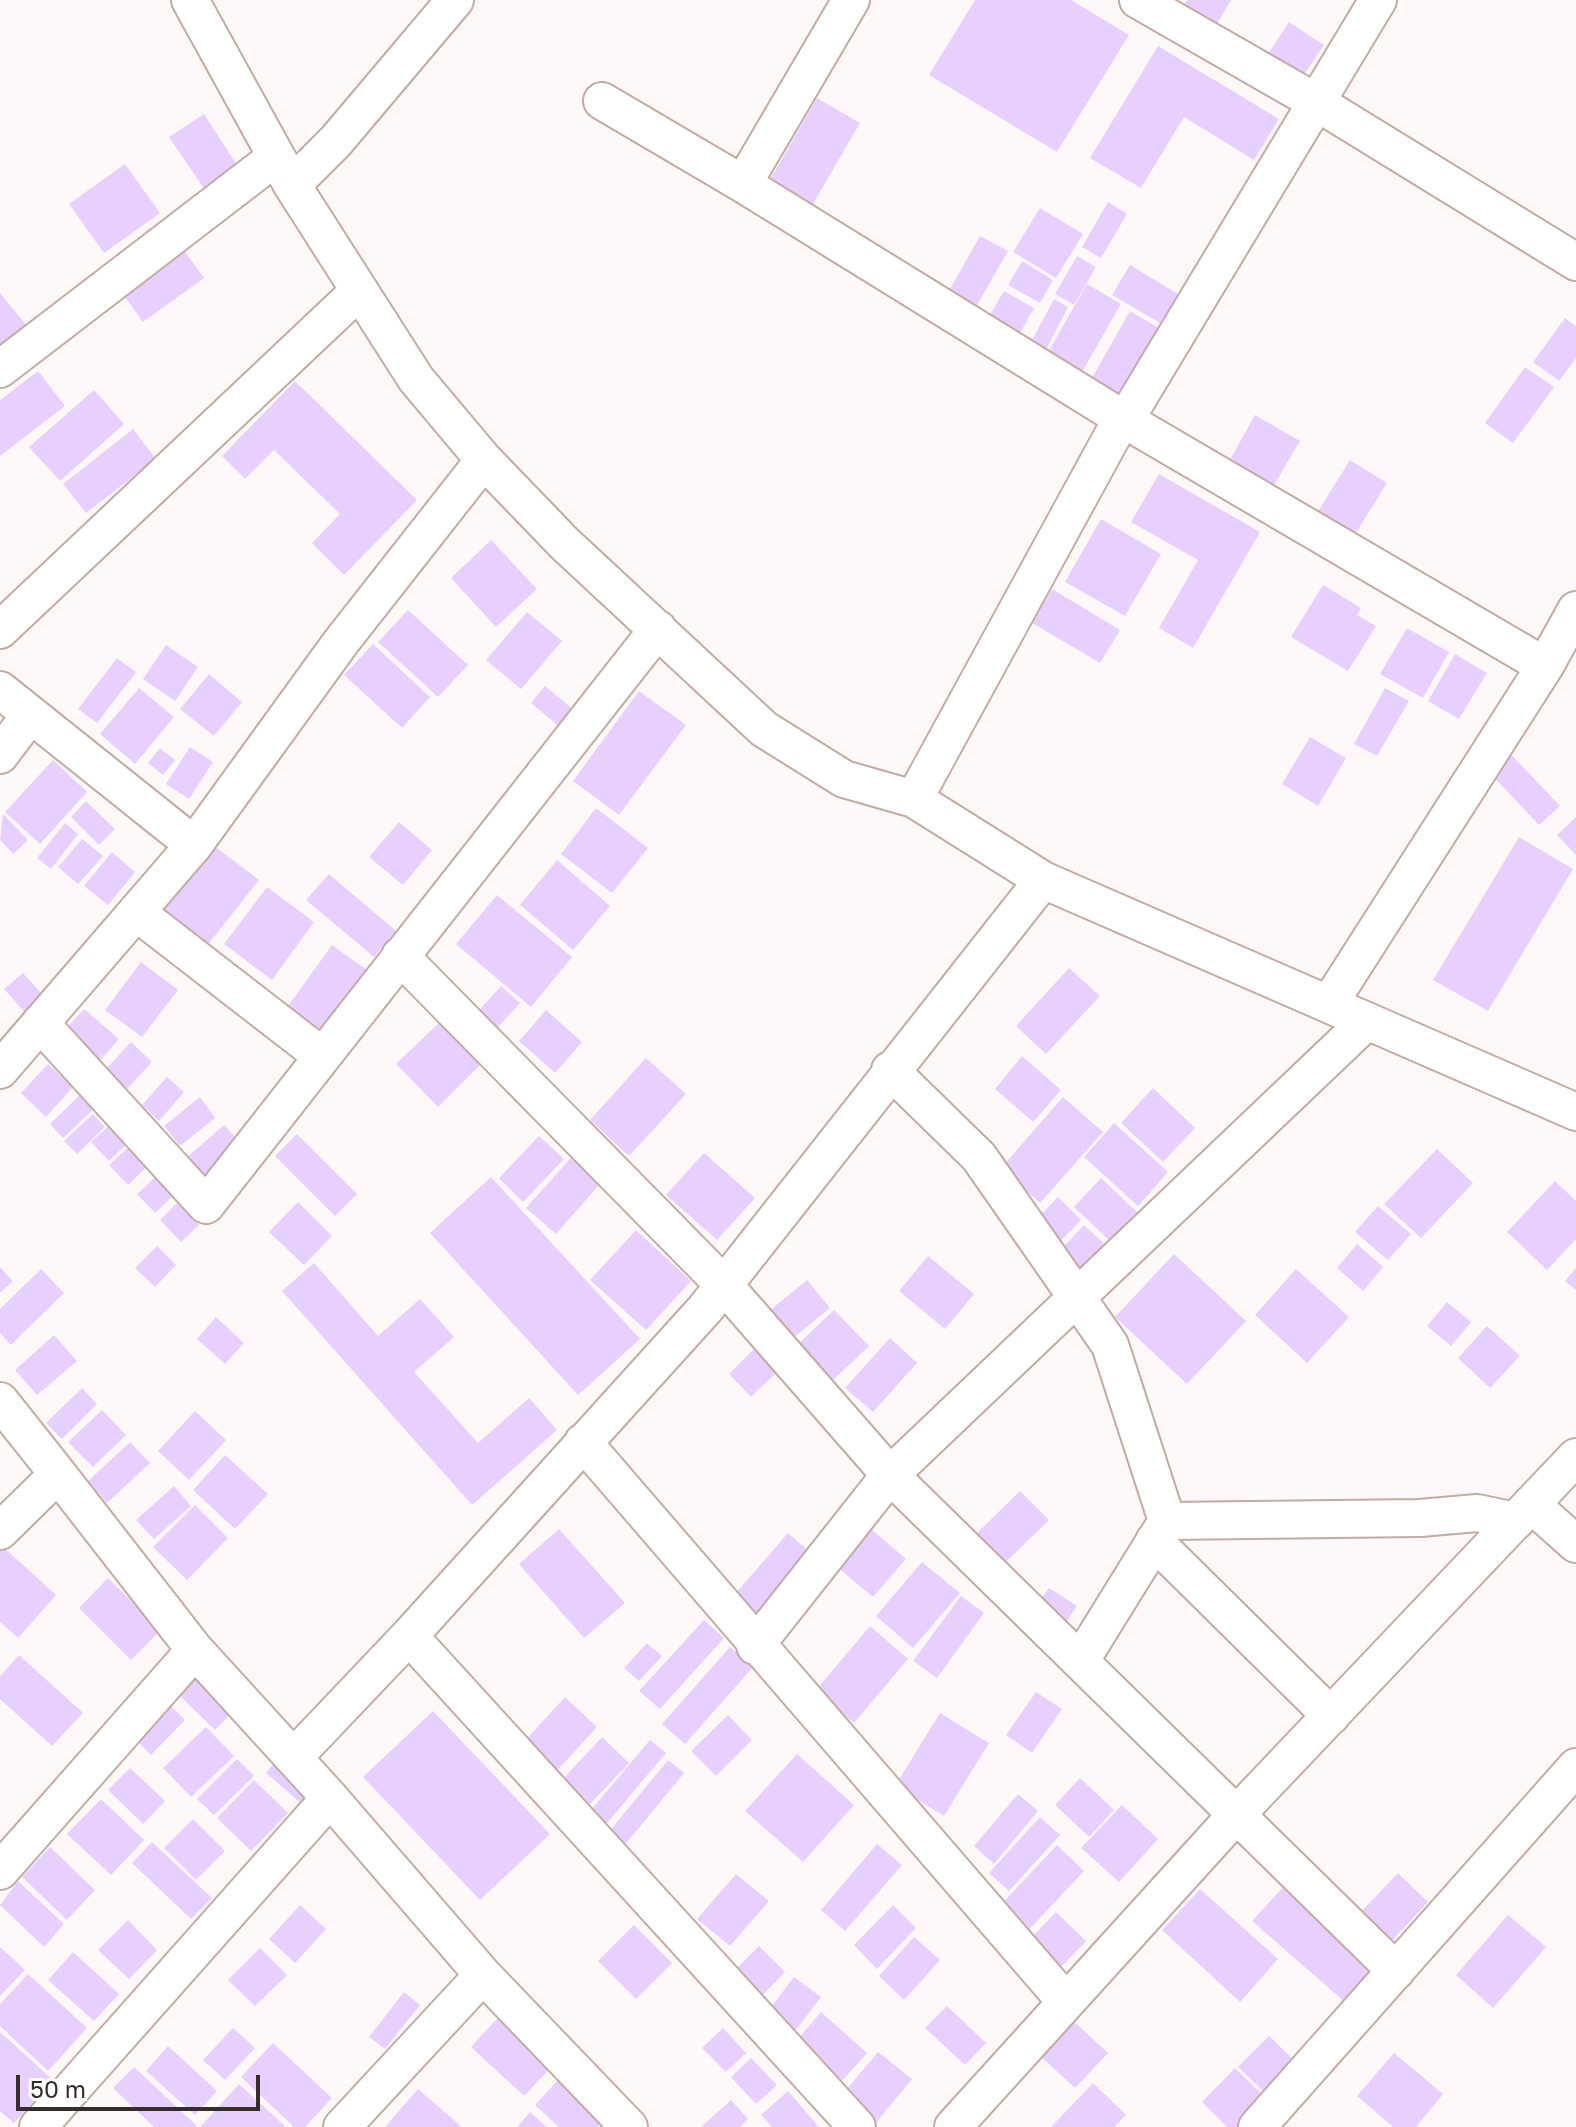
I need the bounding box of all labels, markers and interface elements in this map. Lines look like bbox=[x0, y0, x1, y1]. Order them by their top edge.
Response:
scale bar bbox=[20, 2059, 264, 2109]
text: 50 m bbox=[30, 2074, 86, 2103]

